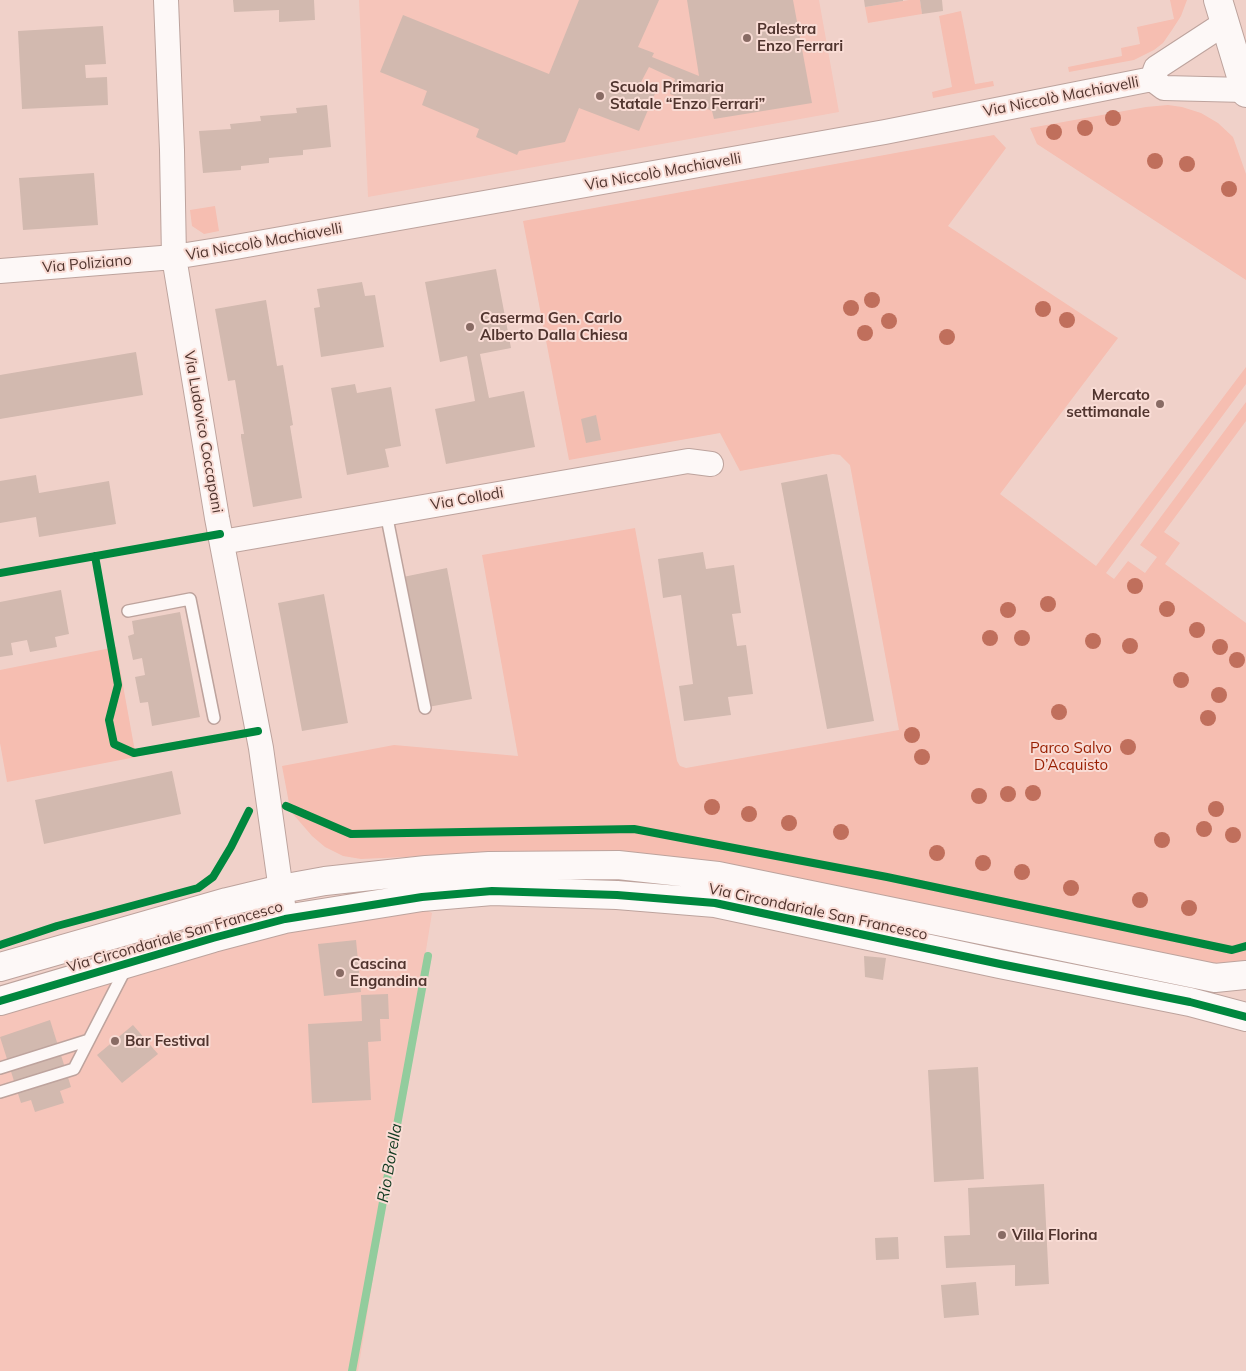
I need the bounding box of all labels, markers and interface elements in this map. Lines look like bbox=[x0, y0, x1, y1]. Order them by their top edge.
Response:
place label: Palestra Enzo Ferrari bbox=[757, 20, 843, 55]
marker: Palestra Enzo Ferrari bbox=[741, 32, 753, 44]
street label: Via Niccolò Machiavelli bbox=[982, 73, 1140, 121]
place label: Scuola Primaria Statale “Enzo Ferrari” bbox=[610, 78, 765, 113]
marker: Scuola Primaria Statale “Enzo Ferrari” bbox=[594, 90, 606, 102]
street label: Via Niccolò Machiavelli bbox=[584, 149, 742, 195]
street label: Via Niccolò Machiavelli bbox=[185, 219, 343, 265]
street label: Via Poliziano bbox=[41, 251, 133, 277]
place label: Caserma Gen. Carlo Alberto Dalla Chiesa bbox=[480, 309, 628, 344]
marker: Caserma Gen. Carlo Alberto Dalla Chiesa bbox=[464, 321, 476, 333]
street label: Via Ludovico Coccapani bbox=[180, 349, 226, 515]
place label: Mercato settimanale bbox=[1066, 386, 1150, 421]
marker: Mercato settimanale bbox=[1154, 398, 1166, 410]
street label: Via Collodi bbox=[429, 484, 505, 514]
park label: Parco Salvo D’Acquisto bbox=[1030, 739, 1112, 774]
street label: Via Circondariale San Francesco bbox=[707, 880, 929, 944]
street label: Via Circondariale San Francesco bbox=[65, 898, 285, 976]
place label: Cascina Engandina bbox=[350, 955, 427, 990]
marker: Cascina Engandina bbox=[334, 967, 346, 979]
place label: Bar Festival bbox=[125, 1032, 209, 1050]
marker: Bar Festival bbox=[109, 1035, 121, 1047]
water label: Rio Borella bbox=[374, 1122, 406, 1204]
place label: Villa Florina bbox=[1012, 1226, 1097, 1244]
marker: Villa Florina bbox=[996, 1229, 1008, 1241]

